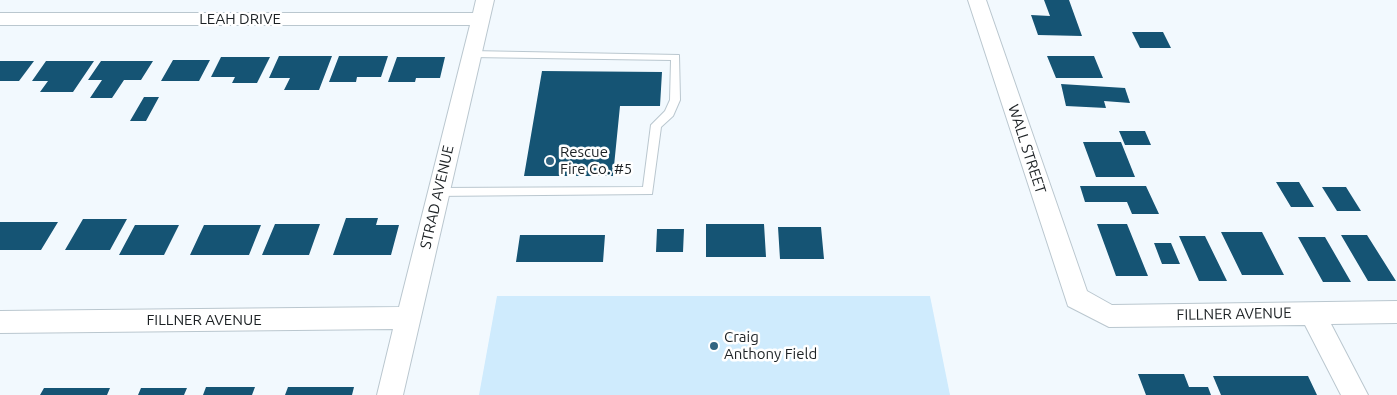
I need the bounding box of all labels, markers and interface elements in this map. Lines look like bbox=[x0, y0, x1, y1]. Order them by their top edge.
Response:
street label: LEAH DRIVE bbox=[199, 10, 281, 28]
street label: WALL STREET bbox=[1004, 102, 1050, 196]
street label: STRAD AVENUE bbox=[416, 143, 458, 251]
place label: Rescue Fire Co. #5 bbox=[560, 143, 632, 178]
marker: Rescue Fire Co. #5 bbox=[544, 155, 556, 167]
street label: FILLNER AVENUE bbox=[1176, 304, 1292, 324]
street label: FILLNER AVENUE bbox=[146, 311, 262, 329]
place label: Craig Anthony Field bbox=[724, 328, 817, 363]
marker: Craig Anthony Field bbox=[708, 340, 720, 352]

